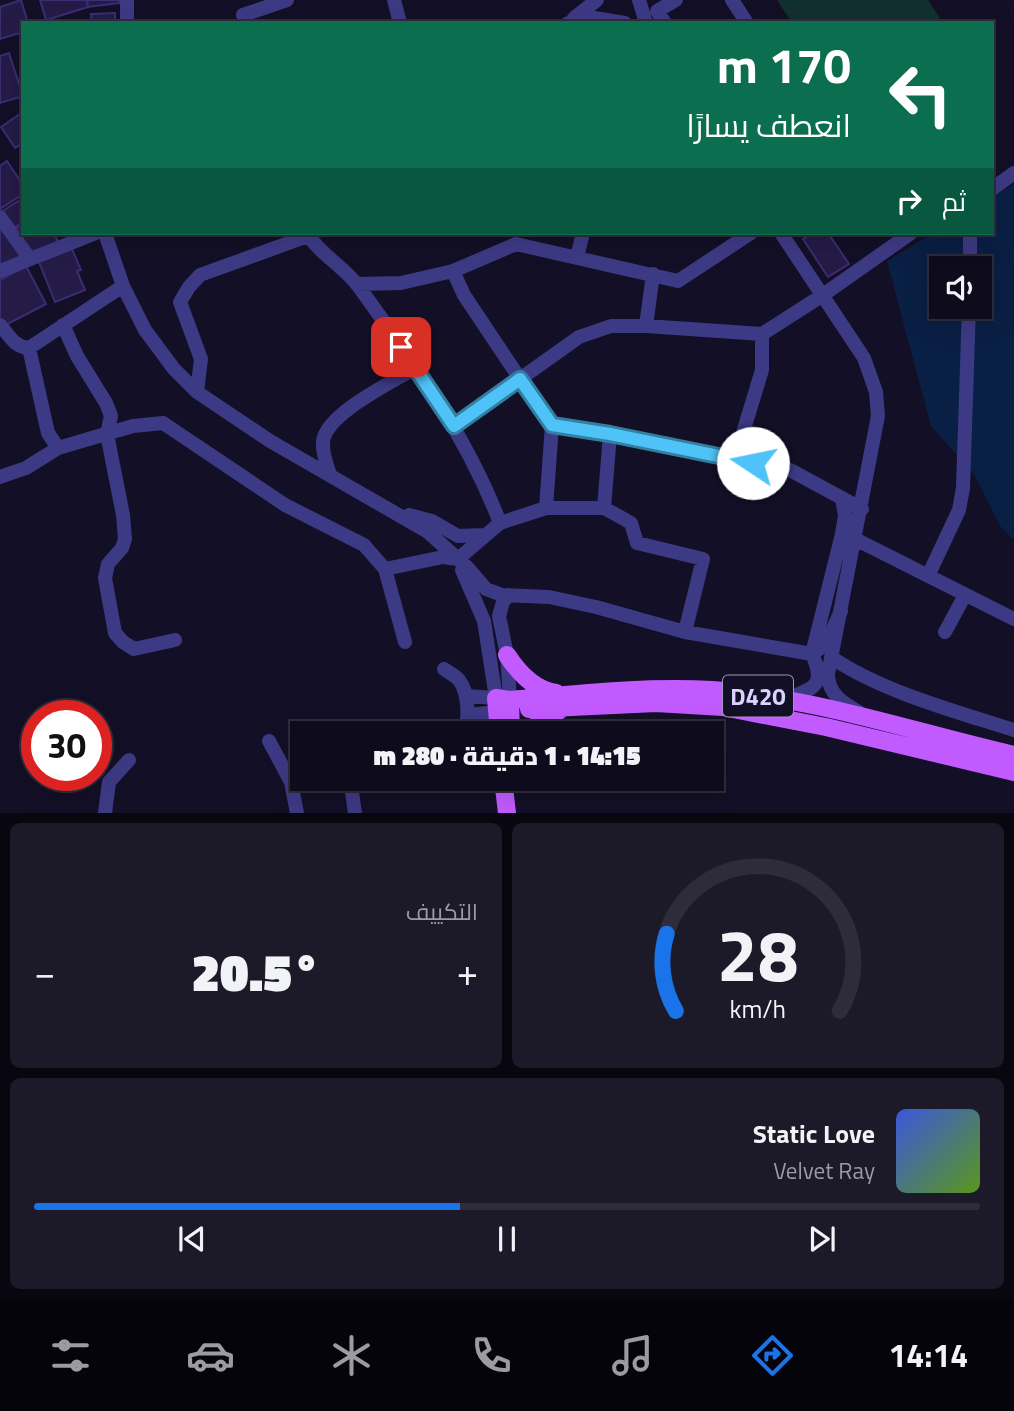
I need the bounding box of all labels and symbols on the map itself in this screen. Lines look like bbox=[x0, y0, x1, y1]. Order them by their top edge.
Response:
pin bbox=[371, 317, 431, 377]
position arrow bbox=[716, 426, 790, 500]
road number: D420 bbox=[723, 676, 793, 716]
speed limit sign: 30 bbox=[21, 700, 112, 791]

